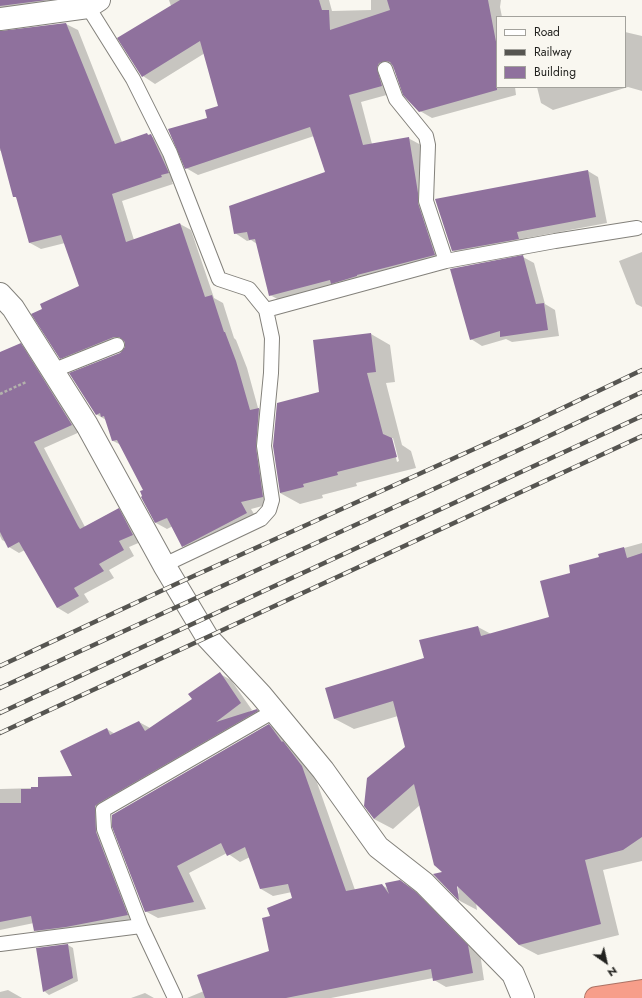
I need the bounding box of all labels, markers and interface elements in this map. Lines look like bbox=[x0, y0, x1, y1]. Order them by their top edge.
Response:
legend bbox=[496, 16, 626, 88]
text: Road bbox=[534, 23, 560, 41]
text: Railway bbox=[534, 43, 572, 61]
text: Building bbox=[534, 63, 576, 81]
north arrow bbox=[586, 942, 626, 982]
text: N bbox=[605, 963, 621, 981]

